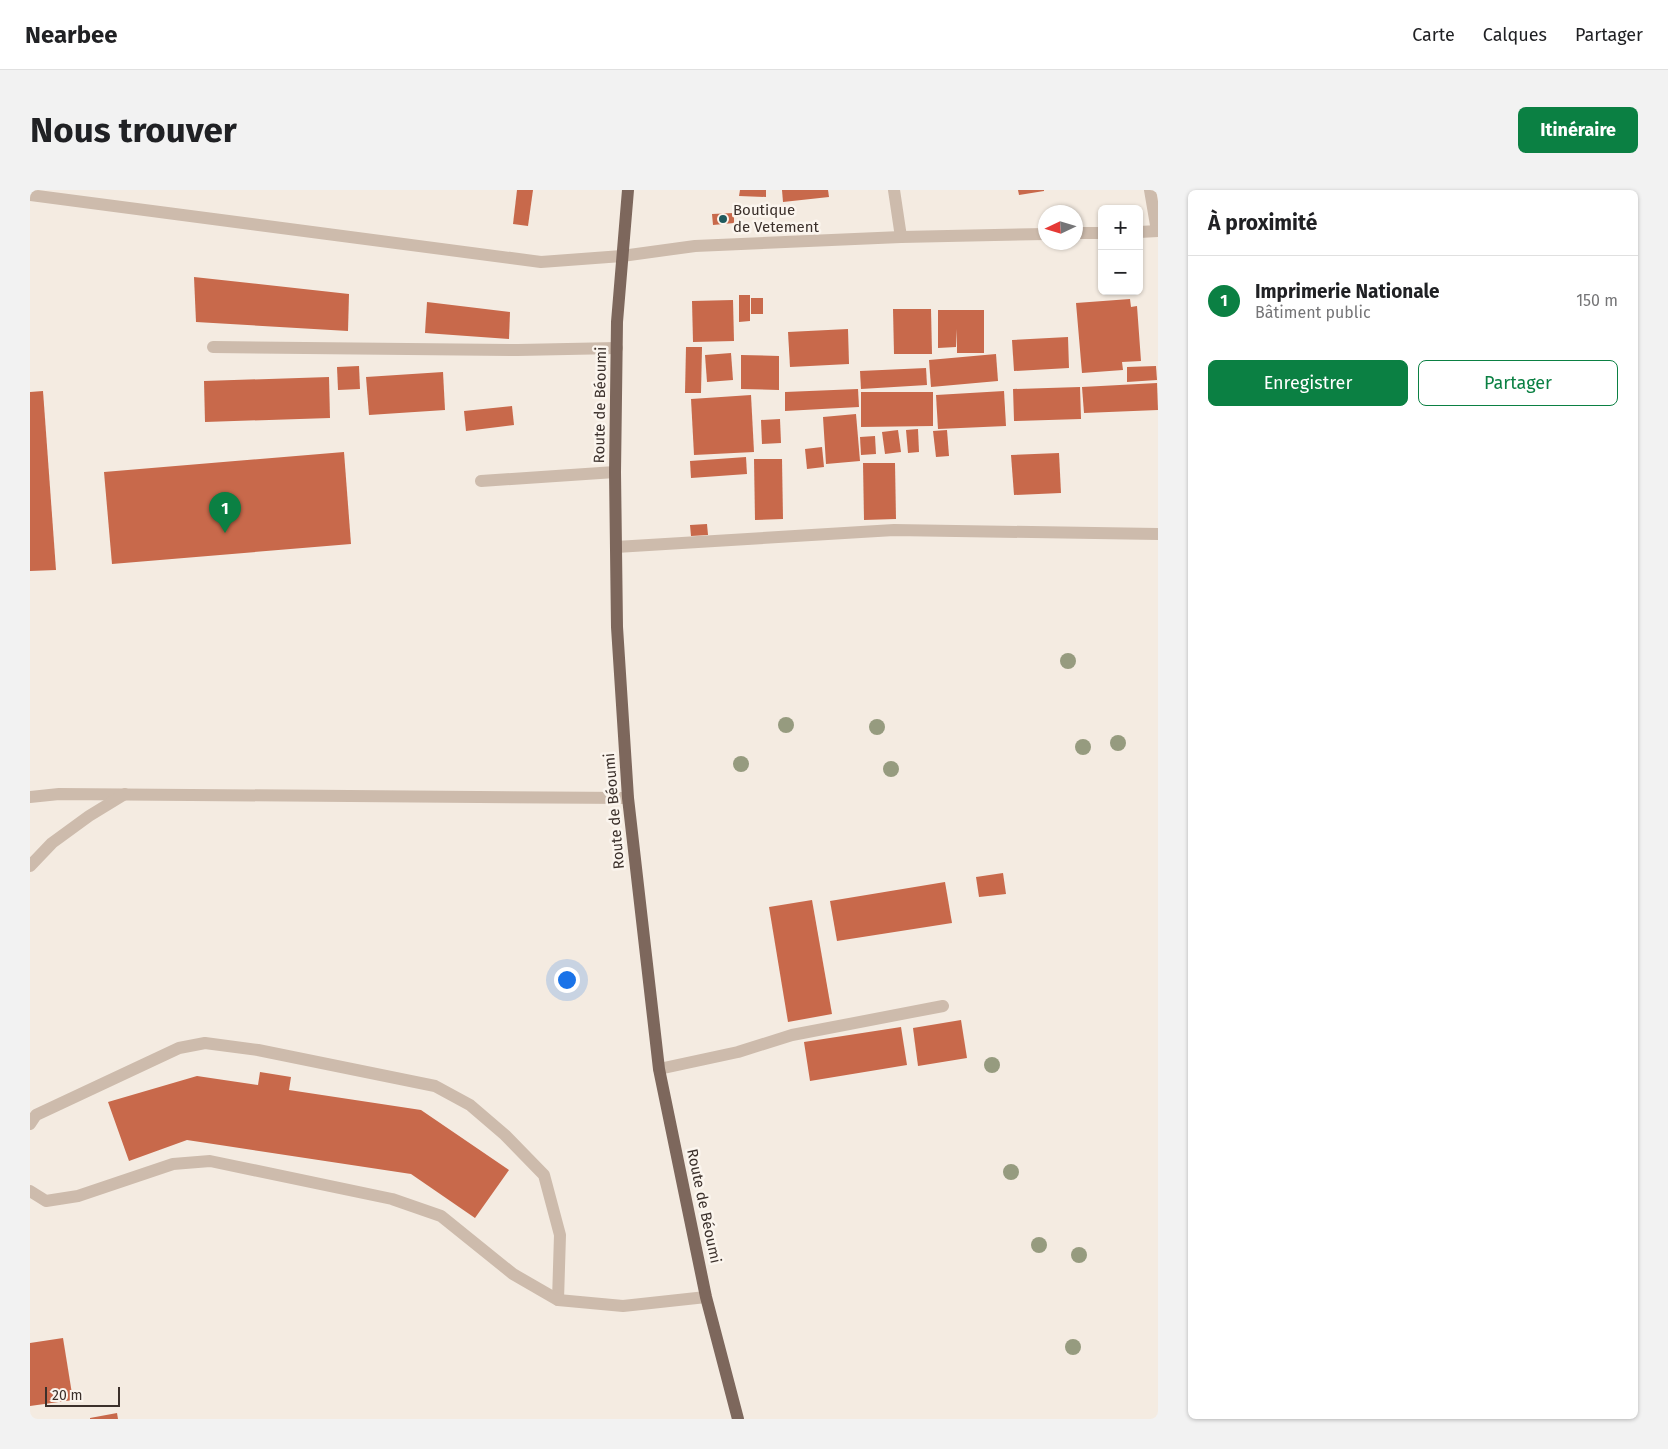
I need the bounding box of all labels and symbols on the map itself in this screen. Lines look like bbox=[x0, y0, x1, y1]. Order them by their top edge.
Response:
place label: Boutique de Vetement bbox=[733, 201, 819, 236]
north arrow bbox=[1038, 205, 1083, 250]
marker: Boutique de Vetement bbox=[717, 213, 729, 225]
street label: Route de Béoumi bbox=[590, 347, 610, 463]
pin: 1 bbox=[209, 492, 241, 533]
street label: Route de Béoumi bbox=[600, 752, 628, 870]
your location bbox=[554, 967, 580, 993]
street label: Route de Béoumi bbox=[683, 1147, 725, 1265]
scale bar bbox=[45, 1384, 120, 1407]

